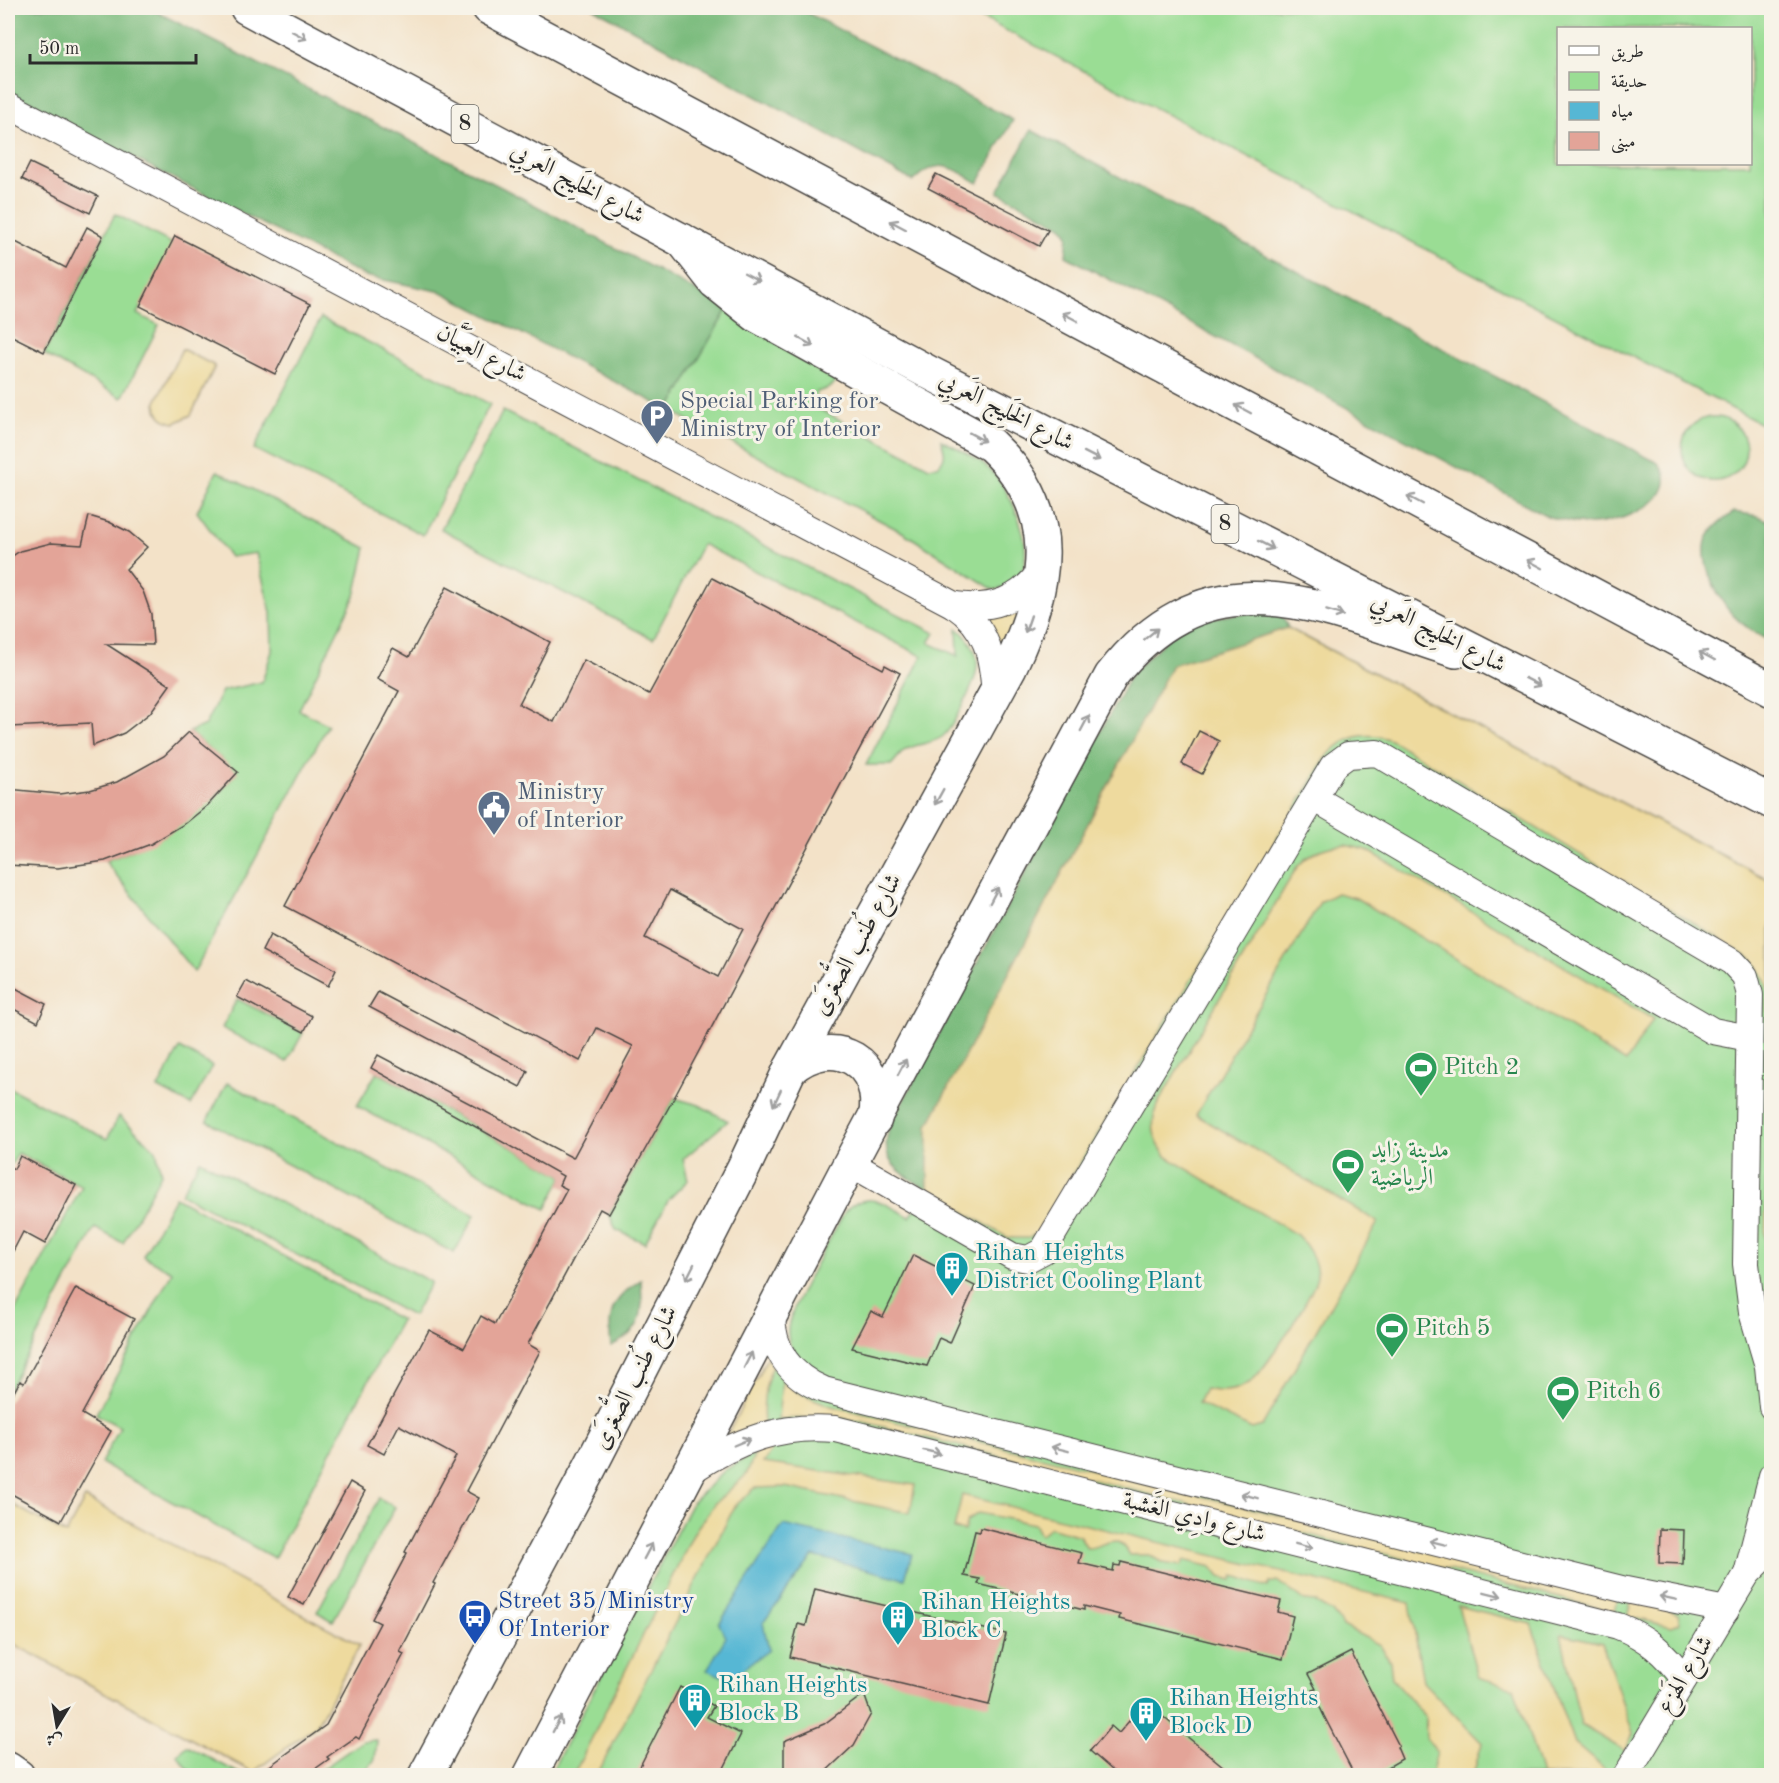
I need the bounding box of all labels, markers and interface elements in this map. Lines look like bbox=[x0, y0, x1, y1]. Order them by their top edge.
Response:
scale bar bbox=[30, 27, 196, 65]
legend bbox=[1557, 27, 1752, 165]
one-way arrow bbox=[289, 30, 307, 41]
text: 50 m bbox=[39, 40, 79, 58]
text: طريق bbox=[1611, 43, 1644, 63]
text: حديقة bbox=[1611, 73, 1647, 92]
text: مياه bbox=[1611, 103, 1633, 121]
road number: 8 bbox=[452, 105, 478, 143]
street label: شارع الخَلِيج العَربِي bbox=[503, 133, 651, 236]
text: مبنى bbox=[1611, 133, 1636, 154]
one-way arrow bbox=[890, 219, 908, 230]
one-way arrow bbox=[743, 271, 760, 283]
street label: شارع العِبَيَّان bbox=[429, 311, 534, 393]
one-way arrow bbox=[1062, 311, 1080, 322]
one-way arrow bbox=[797, 336, 814, 348]
street label: شارع الخَلِيج العَربِي bbox=[931, 362, 1080, 463]
place label: Special Parking for Ministry of Interior bbox=[680, 390, 881, 442]
parking icon: Special Parking for Ministry of Interior bbox=[639, 398, 675, 445]
one-way arrow bbox=[1234, 403, 1252, 414]
one-way arrow bbox=[967, 432, 985, 443]
one-way arrow bbox=[1083, 450, 1100, 462]
one-way arrow bbox=[1407, 494, 1424, 506]
road number: 8 bbox=[1212, 505, 1238, 543]
one-way arrow bbox=[1256, 540, 1274, 551]
one-way arrow bbox=[1527, 558, 1544, 570]
street label: شارع الخَلِيج العَربِي bbox=[1363, 584, 1512, 685]
one-way arrow bbox=[1325, 608, 1344, 619]
one-way arrow bbox=[1022, 614, 1033, 633]
one-way arrow bbox=[1142, 627, 1158, 640]
one-way arrow bbox=[1698, 649, 1716, 661]
one-way arrow bbox=[1523, 677, 1541, 688]
one-way arrow bbox=[1079, 715, 1091, 732]
place label: Ministry of Interior bbox=[517, 781, 624, 833]
one-way arrow bbox=[933, 788, 945, 805]
public building icon: Ministry of Interior bbox=[476, 789, 512, 836]
street label: شارع طُنب الصُّغرَى bbox=[798, 864, 912, 1023]
one-way arrow bbox=[989, 887, 1000, 905]
sports icon: Pitch 2 bbox=[1403, 1050, 1439, 1097]
place label: Pitch 2 bbox=[1444, 1056, 1519, 1080]
one-way arrow bbox=[897, 1059, 908, 1077]
one-way arrow bbox=[770, 1088, 782, 1106]
place label: مدينة زايد الرياضية bbox=[1371, 1139, 1449, 1192]
sports icon: مدينة زايد الرياضية bbox=[1330, 1147, 1366, 1194]
place label: Rihan Heights District Cooling Plant bbox=[975, 1242, 1202, 1294]
building icon: Rihan Heights District Cooling Plant bbox=[934, 1250, 970, 1297]
one-way arrow bbox=[684, 1263, 695, 1281]
street label: شارع طُنب الصُّغرَى bbox=[578, 1296, 688, 1456]
sports icon: Pitch 5 bbox=[1374, 1311, 1410, 1358]
place label: Pitch 5 bbox=[1415, 1317, 1490, 1341]
one-way arrow bbox=[742, 1352, 754, 1369]
sports icon: Pitch 6 bbox=[1545, 1374, 1581, 1421]
place label: Pitch 6 bbox=[1586, 1380, 1661, 1404]
one-way arrow bbox=[732, 1436, 750, 1447]
one-way arrow bbox=[1050, 1442, 1069, 1454]
one-way arrow bbox=[922, 1447, 941, 1459]
street label: شارع وادِي الغَشبة bbox=[1119, 1482, 1269, 1553]
one-way arrow bbox=[1240, 1489, 1259, 1501]
one-way arrow bbox=[1429, 1536, 1448, 1548]
one-way arrow bbox=[1294, 1541, 1313, 1553]
one-way arrow bbox=[643, 1543, 654, 1561]
one-way arrow bbox=[1483, 1589, 1502, 1600]
place label: Street 35/Ministry Of Interior bbox=[498, 1590, 695, 1642]
place label: Rihan Heights Block C bbox=[921, 1591, 1071, 1643]
one-way arrow bbox=[1659, 1592, 1679, 1603]
bus stop icon: Street 35/Ministry Of Interior bbox=[457, 1598, 493, 1645]
building icon: Rihan Heights Block C bbox=[880, 1599, 916, 1646]
street label: شارع الهَزع bbox=[1648, 1628, 1724, 1721]
place label: Rihan Heights Block B bbox=[718, 1674, 868, 1726]
building icon: Rihan Heights Block B bbox=[677, 1682, 713, 1729]
place label: Rihan Heights Block D bbox=[1169, 1687, 1319, 1739]
building icon: Rihan Heights Block D bbox=[1128, 1695, 1164, 1742]
north arrow bbox=[27, 1696, 87, 1756]
one-way arrow bbox=[551, 1716, 563, 1733]
text: ش bbox=[45, 1729, 64, 1748]

